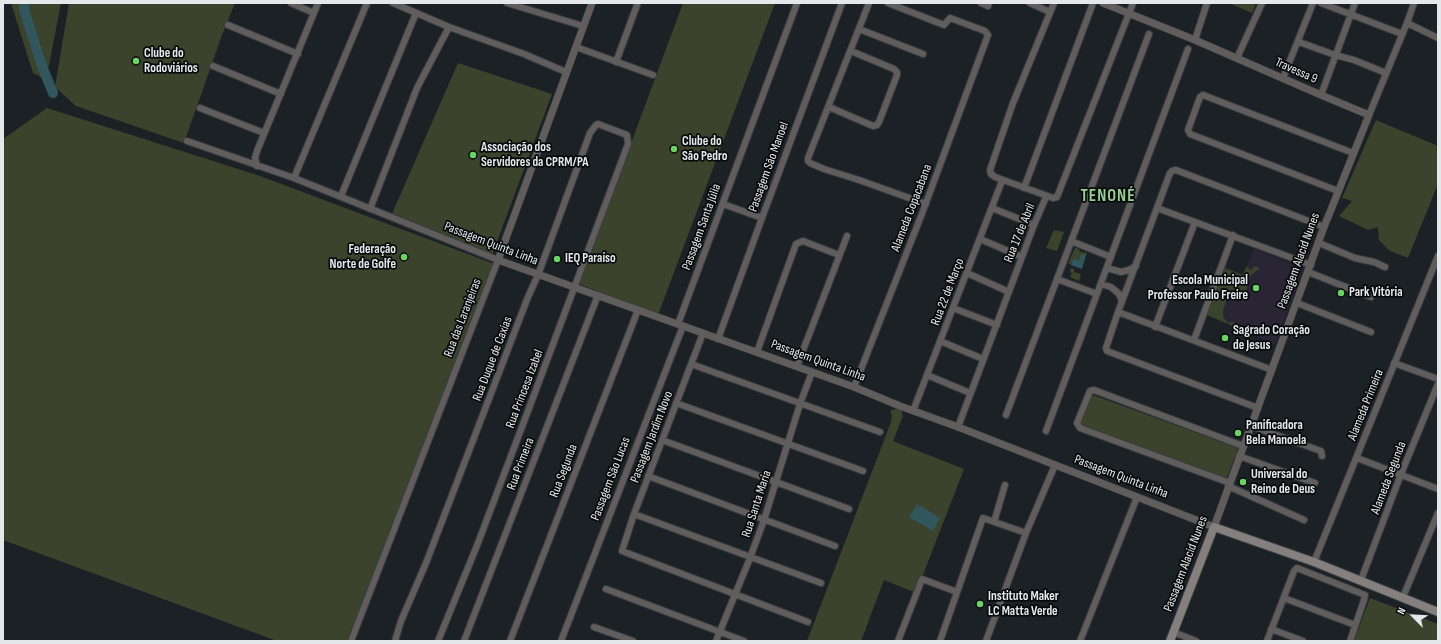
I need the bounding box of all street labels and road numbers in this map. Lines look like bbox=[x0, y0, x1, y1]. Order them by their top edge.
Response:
street label: Travessa 9 bbox=[1272, 55, 1320, 87]
street label: Passagem São Manoel bbox=[745, 120, 793, 214]
street label: Alameda Copacabana bbox=[888, 162, 936, 254]
street label: Passagem Santa Júlia bbox=[679, 182, 725, 272]
street label: Rua 17 de Abril bbox=[1001, 201, 1039, 265]
street label: Passagem Alacid Nunes bbox=[1274, 211, 1324, 311]
street label: Passagem Quinta Linha bbox=[442, 219, 540, 269]
street label: Rua 22 de Março bbox=[928, 256, 968, 328]
street label: Rua das Laranjeiras bbox=[441, 277, 485, 359]
street label: Rua Duque de Caxias bbox=[470, 315, 516, 403]
street label: Passagem Quinta Linha bbox=[769, 337, 867, 385]
street label: Rua Princesa Izabel bbox=[503, 347, 547, 431]
street label: Alameda Primeira bbox=[1345, 367, 1387, 443]
street label: Passagem Jardim Novo bbox=[627, 389, 677, 485]
street label: Passagem São Lucas bbox=[588, 435, 634, 523]
street label: Rua Primeira bbox=[504, 436, 538, 492]
street label: Alameda Segunda bbox=[1368, 439, 1410, 517]
street label: Rua Segunda bbox=[547, 442, 581, 500]
street label: Passagem Quinta Linha bbox=[1072, 452, 1170, 502]
street label: Rua Santa Maria bbox=[739, 468, 775, 540]
street label: Passagem Alacid Nunes bbox=[1161, 514, 1211, 614]

